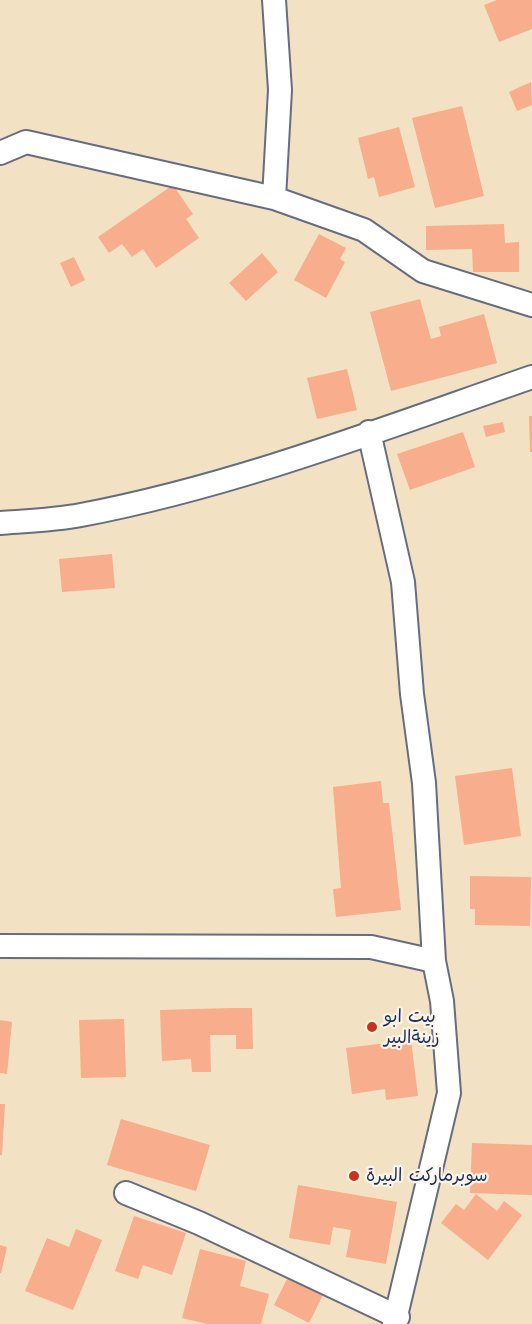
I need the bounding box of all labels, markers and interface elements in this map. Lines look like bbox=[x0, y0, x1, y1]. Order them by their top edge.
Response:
place label: بيت ابو زينةالبير bbox=[384, 1006, 440, 1048]
marker: بيت ابو زينةالبير bbox=[365, 1020, 379, 1034]
place label: سوبرماركت البيرة bbox=[366, 1165, 488, 1187]
marker: سوبرماركت البيرة bbox=[347, 1169, 361, 1183]

